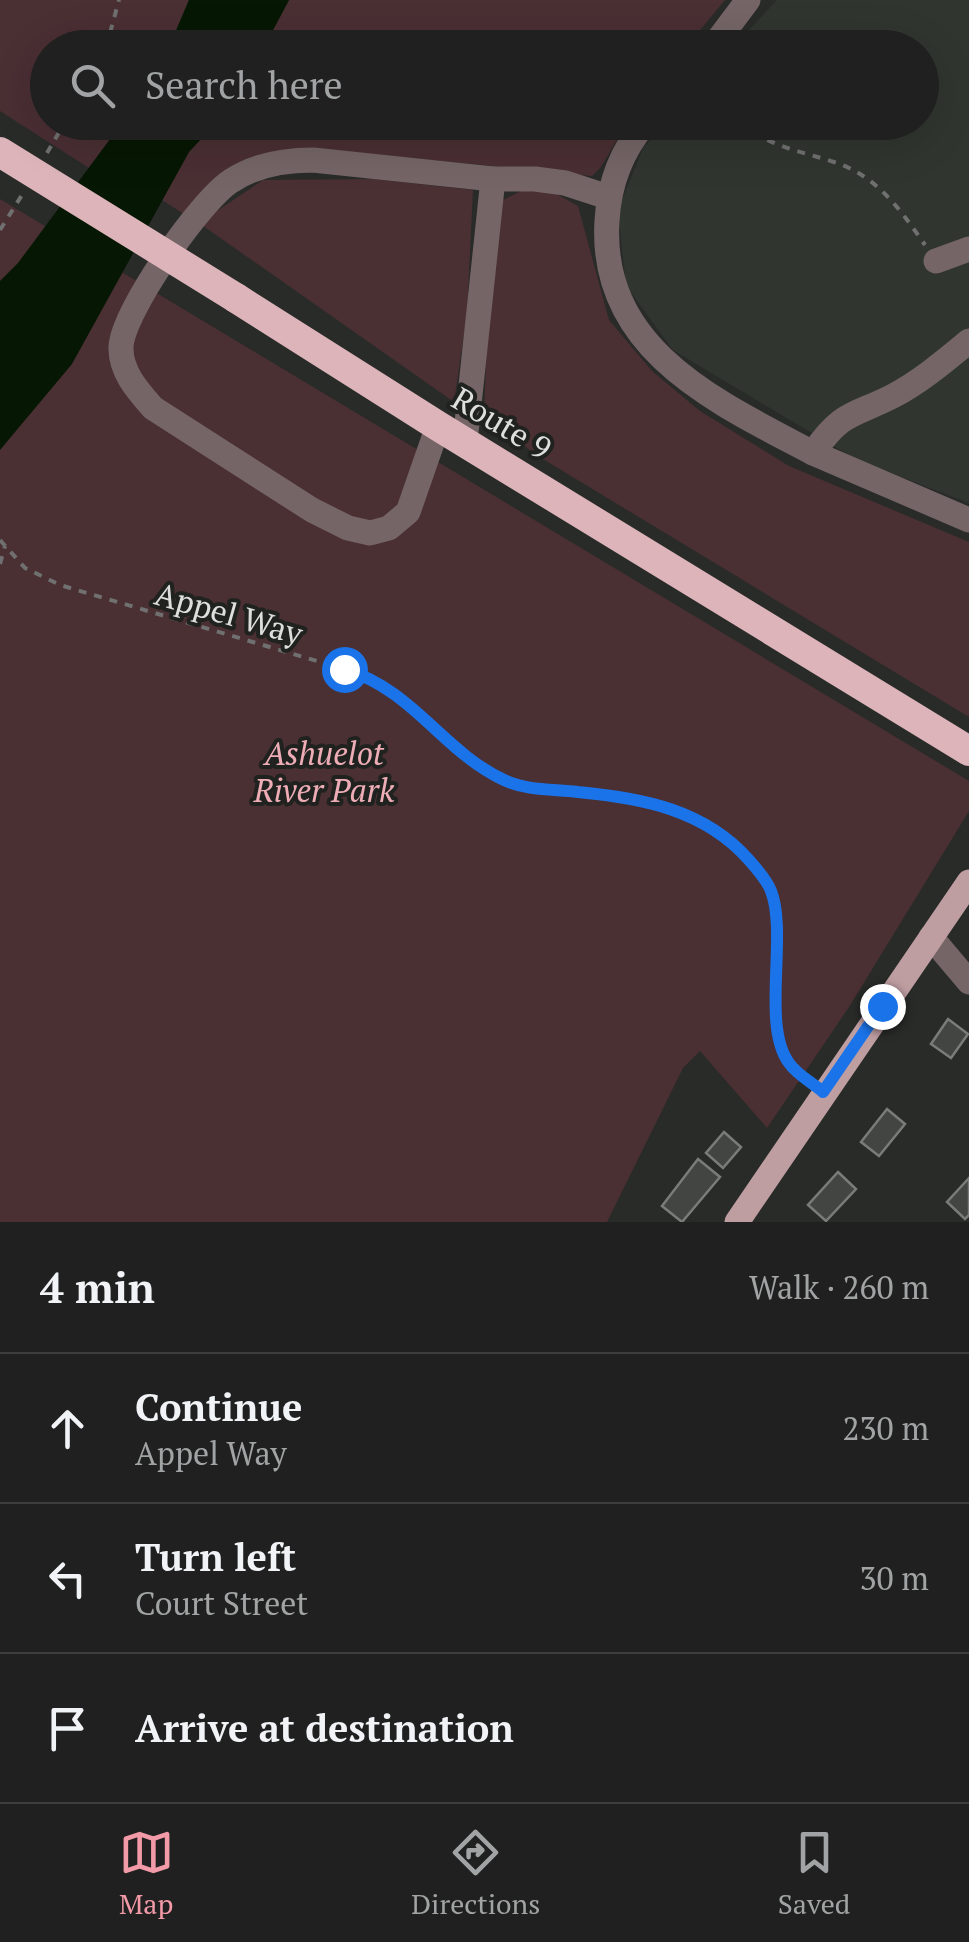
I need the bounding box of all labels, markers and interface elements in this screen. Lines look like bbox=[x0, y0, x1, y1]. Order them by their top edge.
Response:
search box bbox=[30, 30, 939, 140]
icon: search bbox=[65, 58, 120, 113]
text: Search here bbox=[145, 60, 343, 110]
street label: Route 9 bbox=[445, 377, 559, 469]
street label: Appel Way bbox=[150, 572, 309, 654]
route start bbox=[322, 647, 368, 693]
park label: Ashuelot River Park bbox=[253, 732, 395, 811]
route end bbox=[860, 984, 906, 1030]
text: 4 min bbox=[40, 1259, 155, 1315]
text: Walk · 260 m bbox=[749, 1266, 929, 1308]
text: Continue bbox=[135, 1382, 302, 1432]
icon: ahead bbox=[40, 1401, 95, 1456]
text: 230 m bbox=[842, 1407, 929, 1449]
text: Appel Way bbox=[135, 1432, 287, 1474]
text: Turn left bbox=[135, 1532, 296, 1582]
icon: left bbox=[40, 1551, 95, 1606]
text: 30 m bbox=[859, 1557, 929, 1599]
text: Court Street bbox=[135, 1582, 308, 1624]
icon: arrive bbox=[40, 1701, 95, 1756]
text: Arrive at destination bbox=[135, 1703, 514, 1753]
tab: Map bbox=[119, 1825, 174, 1922]
tab: Directions bbox=[411, 1825, 540, 1922]
tab: Saved bbox=[778, 1825, 850, 1922]

